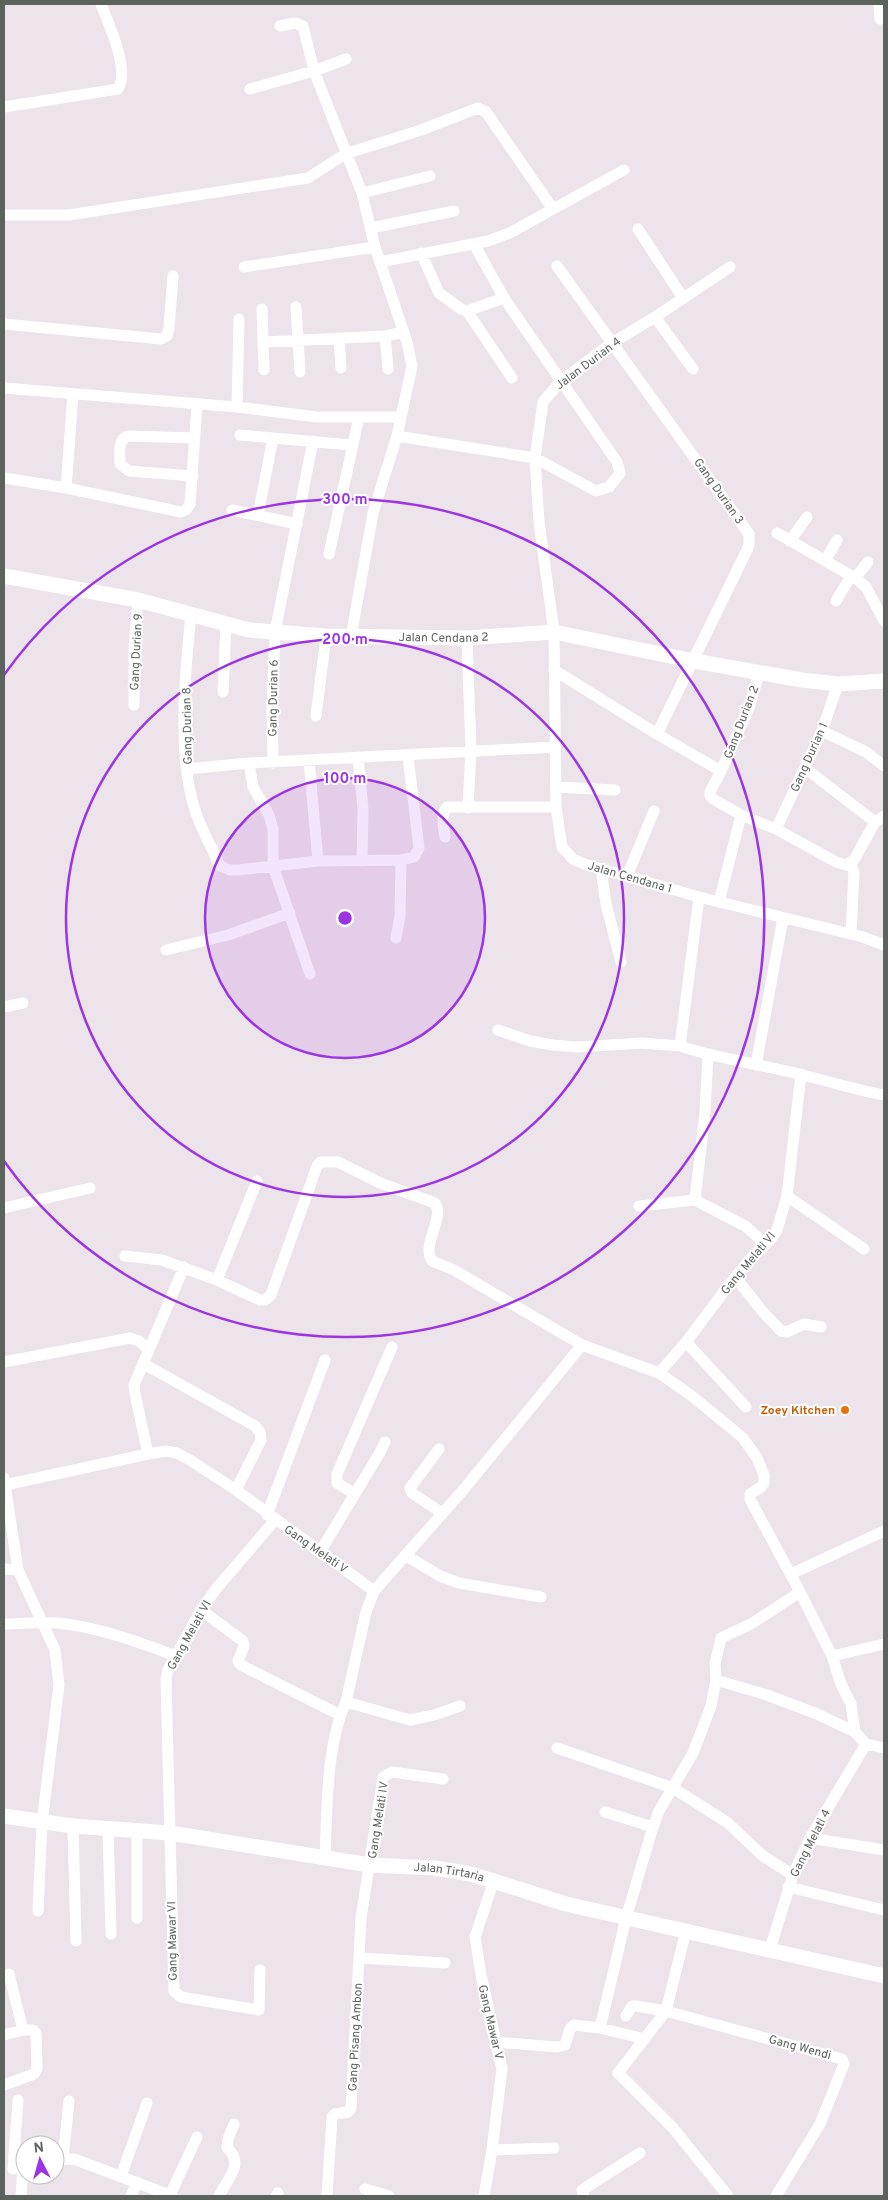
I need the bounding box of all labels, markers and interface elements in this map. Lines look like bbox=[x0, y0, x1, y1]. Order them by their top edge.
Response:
street label: Jalan Durian 4 bbox=[553, 334, 625, 394]
street label: Gang Durian 3 bbox=[689, 455, 747, 528]
text: 300 m bbox=[322, 491, 368, 510]
street label: Gang Durian 9 bbox=[127, 613, 147, 691]
street label: Jalan Cendana 2 bbox=[399, 630, 489, 647]
text: 200 m bbox=[322, 631, 368, 650]
street label: Gang Durian 6 bbox=[265, 659, 283, 737]
street label: Gang Durian 2 bbox=[721, 683, 763, 761]
street label: Gang Durian 8 bbox=[179, 687, 197, 765]
street label: Gang Durian 1 bbox=[787, 720, 832, 795]
text: 100 m bbox=[324, 770, 366, 789]
street label: Jalan Cendana 1 bbox=[586, 858, 674, 898]
centre of rings bbox=[336, 909, 354, 927]
street label: Gang Melati VI bbox=[718, 1229, 780, 1298]
place label: Zoey Kitchen bbox=[760, 1403, 835, 1419]
marker: Zoey Kitchen bbox=[839, 1404, 851, 1416]
street label: Gang Melati V bbox=[280, 1522, 351, 1578]
street label: Gang Melati VI bbox=[164, 1598, 216, 1673]
street label: Gang Melati IV bbox=[365, 1780, 393, 1860]
street label: Gang Melati 4 bbox=[787, 1807, 835, 1880]
street label: Jalan Tirtaria bbox=[413, 1860, 486, 1887]
street label: Gang Mawar VI bbox=[164, 1901, 182, 1981]
street label: Gang Pisang Ambon bbox=[345, 1982, 367, 2092]
street label: Gang Mawar V bbox=[474, 1983, 506, 2061]
street label: Gang Wendi bbox=[767, 2032, 833, 2064]
north arrow bbox=[15, 2135, 65, 2185]
text: N bbox=[33, 2140, 45, 2158]

